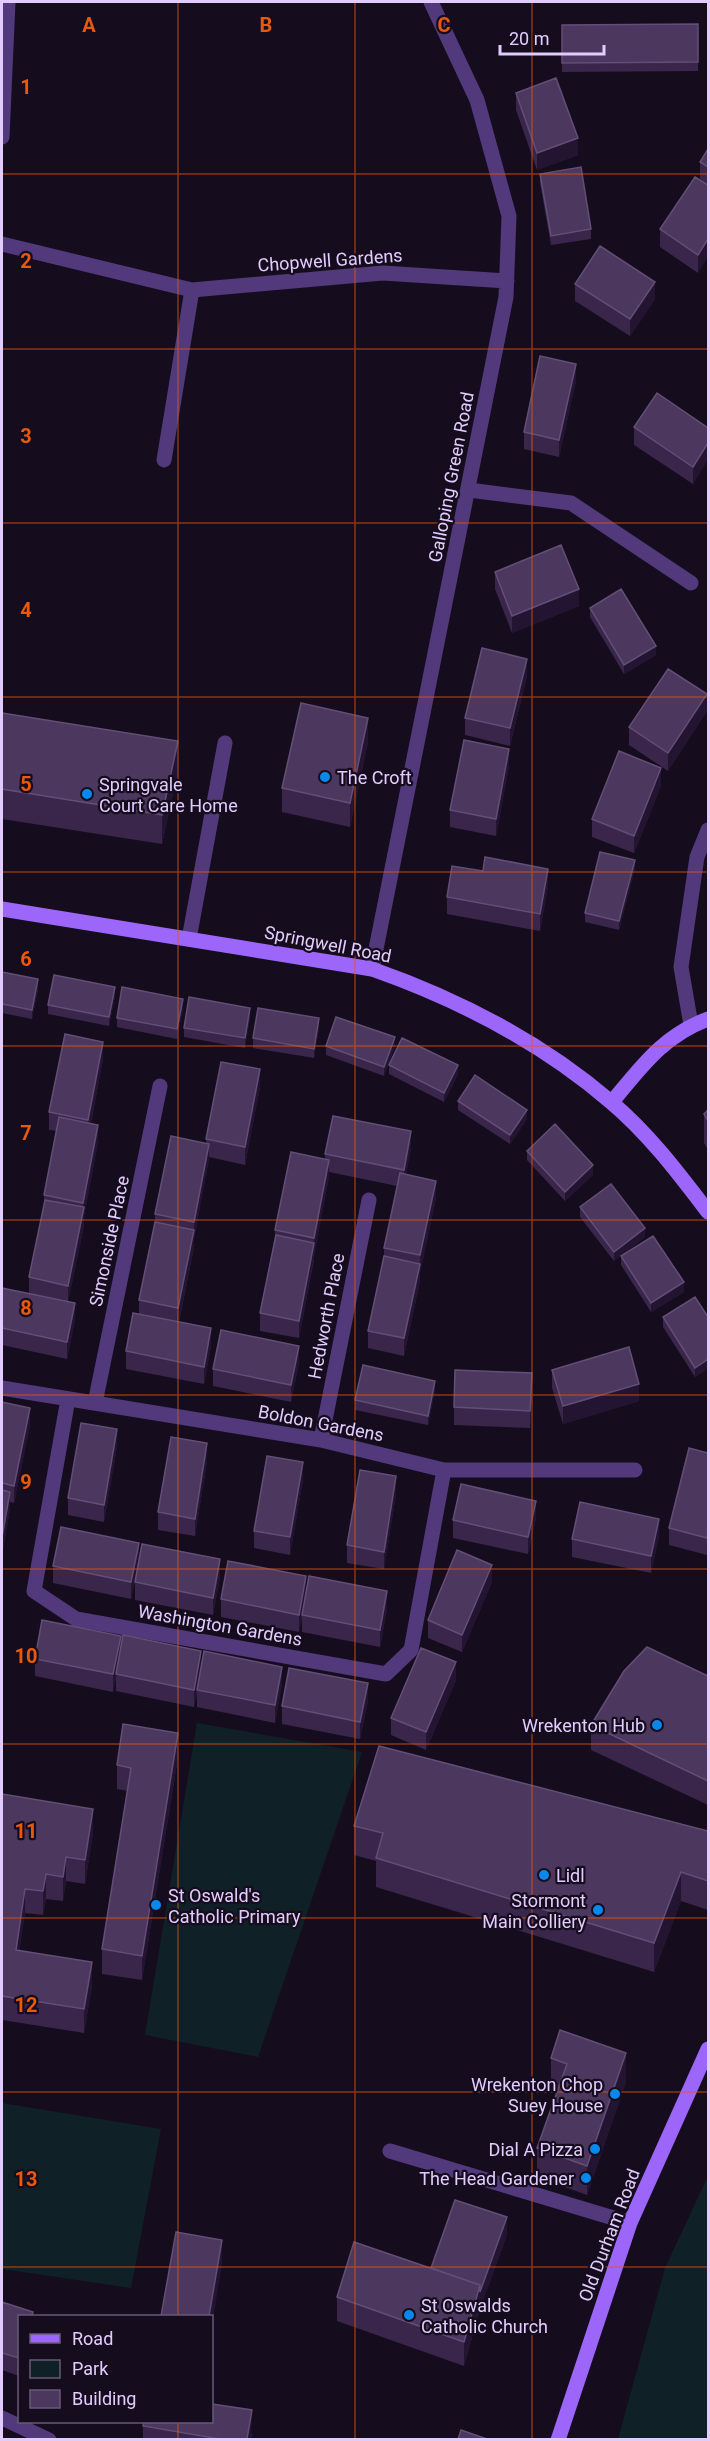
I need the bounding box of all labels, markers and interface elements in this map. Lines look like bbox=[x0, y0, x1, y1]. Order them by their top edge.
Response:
text: A bbox=[82, 13, 96, 37]
text: B bbox=[260, 13, 272, 37]
text: C bbox=[437, 13, 451, 37]
scale bar bbox=[500, 18, 604, 56]
text: 20 m bbox=[509, 28, 549, 49]
text: 1 bbox=[20, 75, 32, 99]
street label: Chopwell Gardens bbox=[257, 244, 403, 276]
text: 2 bbox=[20, 249, 32, 273]
street label: Galloping Green Road bbox=[424, 390, 478, 564]
text: 3 bbox=[20, 424, 32, 448]
text: 4 bbox=[20, 598, 32, 622]
place label: The Croft bbox=[337, 767, 412, 788]
marker: The Croft bbox=[318, 770, 332, 784]
text: 5 bbox=[20, 772, 32, 796]
place label: Springvale Court Care Home bbox=[99, 774, 238, 816]
marker: Springvale Court Care Home bbox=[80, 787, 94, 801]
street label: Springwell Road bbox=[263, 921, 393, 967]
text: 6 bbox=[20, 947, 32, 971]
text: 7 bbox=[20, 1121, 32, 1145]
street label: Simonside Place bbox=[85, 1174, 133, 1308]
street label: Hedworth Place bbox=[304, 1251, 348, 1381]
text: 8 bbox=[20, 1296, 32, 1320]
street label: Boldon Gardens bbox=[256, 1401, 386, 1445]
text: 9 bbox=[20, 1470, 32, 1494]
street label: Washington Gardens bbox=[136, 1600, 304, 1650]
text: 10 bbox=[15, 1644, 37, 1668]
place label: Wrekenton Hub bbox=[522, 1715, 645, 1736]
marker: Wrekenton Hub bbox=[650, 1718, 664, 1732]
text: 11 bbox=[15, 1819, 37, 1843]
place label: Lidl bbox=[556, 1865, 585, 1886]
marker: Lidl bbox=[537, 1868, 551, 1882]
place label: St Oswald's Catholic Primary bbox=[168, 1885, 301, 1927]
place label: Stormont Main Colliery bbox=[482, 1890, 586, 1932]
marker: St Oswald's Catholic Primary bbox=[149, 1898, 163, 1912]
marker: Stormont Main Colliery bbox=[591, 1903, 605, 1917]
text: 12 bbox=[15, 1993, 37, 2017]
place label: Wrekenton Chop Suey House bbox=[471, 2074, 603, 2116]
marker: Wrekenton Chop Suey House bbox=[608, 2087, 622, 2101]
place label: Dial A Pizza bbox=[489, 2139, 583, 2160]
marker: Dial A Pizza bbox=[588, 2142, 602, 2156]
street label: Old Durham Road bbox=[574, 2166, 644, 2304]
text: 13 bbox=[15, 2167, 37, 2191]
place label: The Head Gardener bbox=[419, 2168, 574, 2189]
marker: The Head Gardener bbox=[579, 2171, 593, 2185]
place label: St Oswalds Catholic Church bbox=[421, 2295, 548, 2337]
marker: St Oswalds Catholic Church bbox=[402, 2308, 416, 2322]
legend bbox=[18, 2315, 213, 2423]
text: Road bbox=[72, 2328, 113, 2349]
text: Park bbox=[72, 2358, 109, 2379]
text: Building bbox=[72, 2388, 136, 2409]

